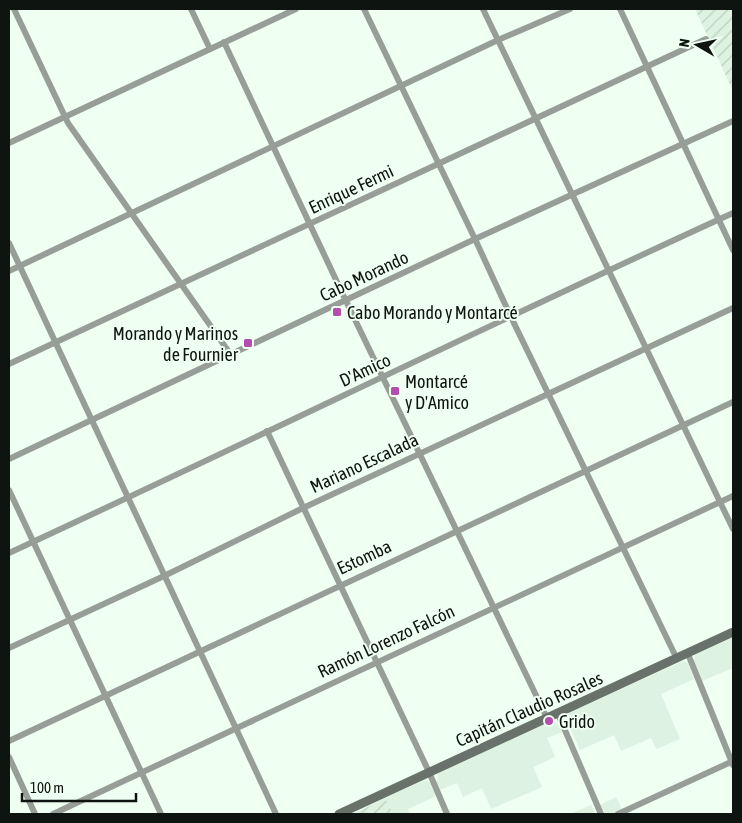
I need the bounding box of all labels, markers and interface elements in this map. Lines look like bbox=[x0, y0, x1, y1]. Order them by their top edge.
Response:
north arrow bbox=[672, 20, 722, 70]
text: N bbox=[676, 38, 693, 48]
street label: Enrique Fermi bbox=[305, 160, 397, 218]
street label: Cabo Morando bbox=[316, 246, 412, 306]
place label: Cabo Morando y Montarcé bbox=[347, 302, 518, 323]
marker: Cabo Morando y Montarcé bbox=[331, 306, 343, 318]
place label: Morando y Marinos de Fournier bbox=[113, 323, 239, 365]
marker: Morando y Marinos de Fournier bbox=[242, 337, 254, 349]
street label: D'Amico bbox=[336, 349, 394, 391]
place label: Montarcé y D'Amico bbox=[405, 371, 469, 413]
marker: Montarcé y D'Amico bbox=[389, 385, 401, 397]
street label: Mariano Escalada bbox=[307, 429, 421, 497]
street label: Estomba bbox=[334, 535, 394, 579]
street label: Ramón Lorenzo Falcón bbox=[314, 600, 458, 682]
street label: Capitán Claudio Rosales bbox=[452, 667, 606, 751]
place label: Grido bbox=[559, 711, 595, 732]
marker: Grido bbox=[543, 715, 555, 727]
scale bar bbox=[22, 770, 136, 802]
text: 100 m bbox=[30, 779, 64, 796]

